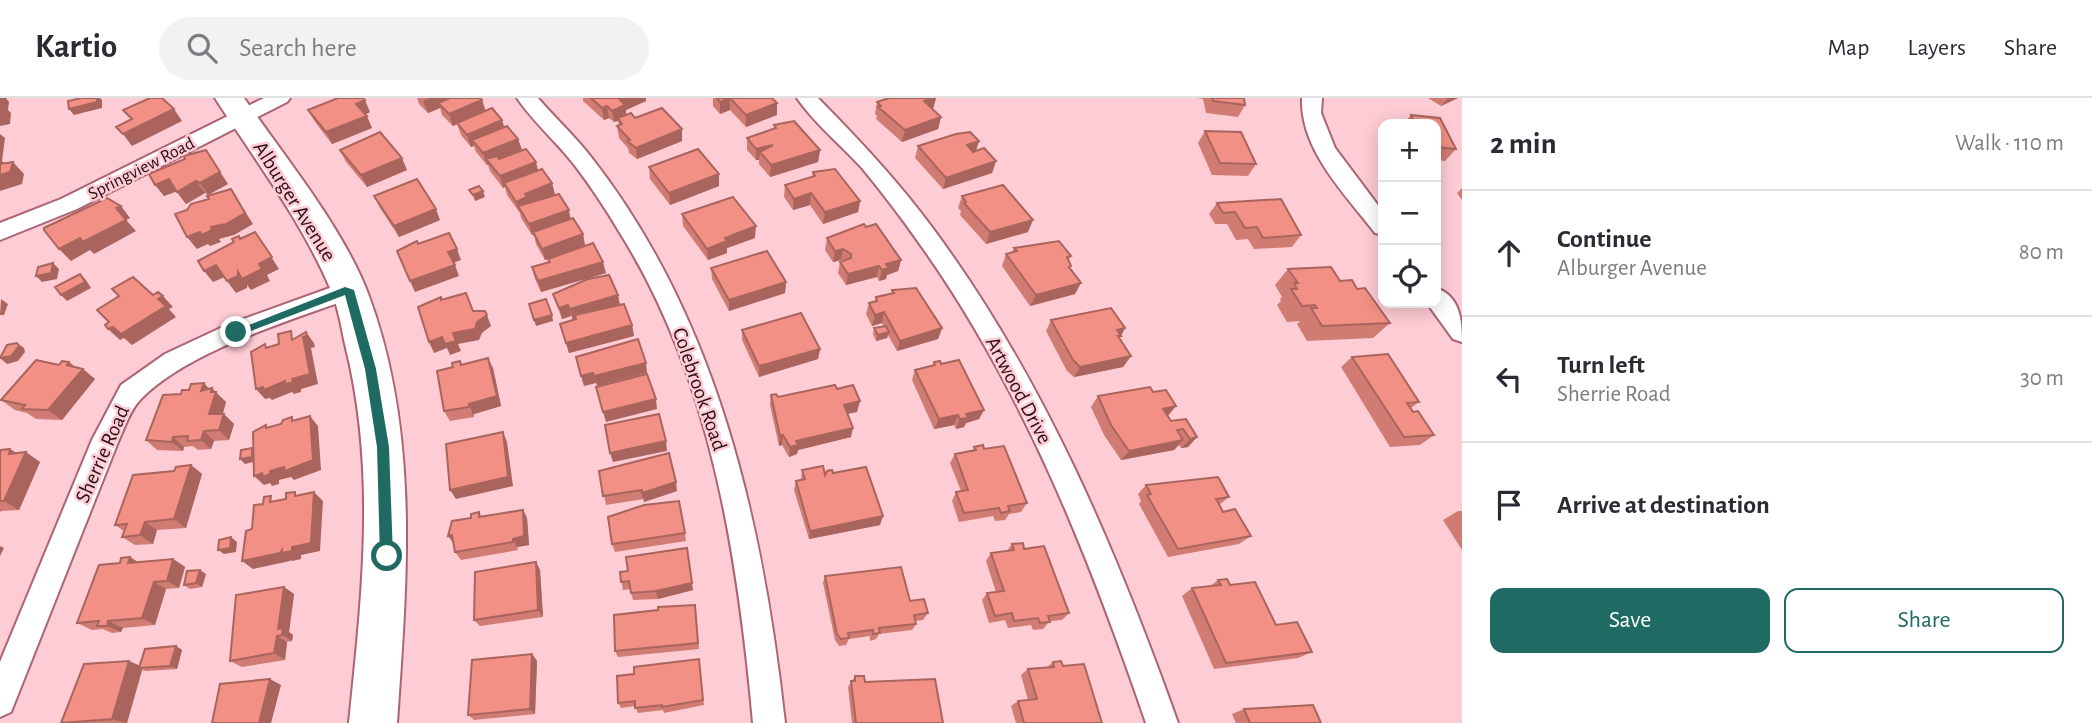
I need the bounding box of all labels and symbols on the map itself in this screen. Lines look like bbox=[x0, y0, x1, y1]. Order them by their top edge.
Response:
street label: Springview Road bbox=[85, 134, 198, 203]
street label: Alburger Avenue bbox=[249, 138, 340, 265]
route end bbox=[220, 316, 251, 347]
street label: Colebrook Road bbox=[669, 325, 730, 453]
street label: Artwood Drive bbox=[982, 333, 1056, 447]
street label: Sherrie Road bbox=[72, 402, 133, 506]
route start bbox=[371, 540, 402, 571]

